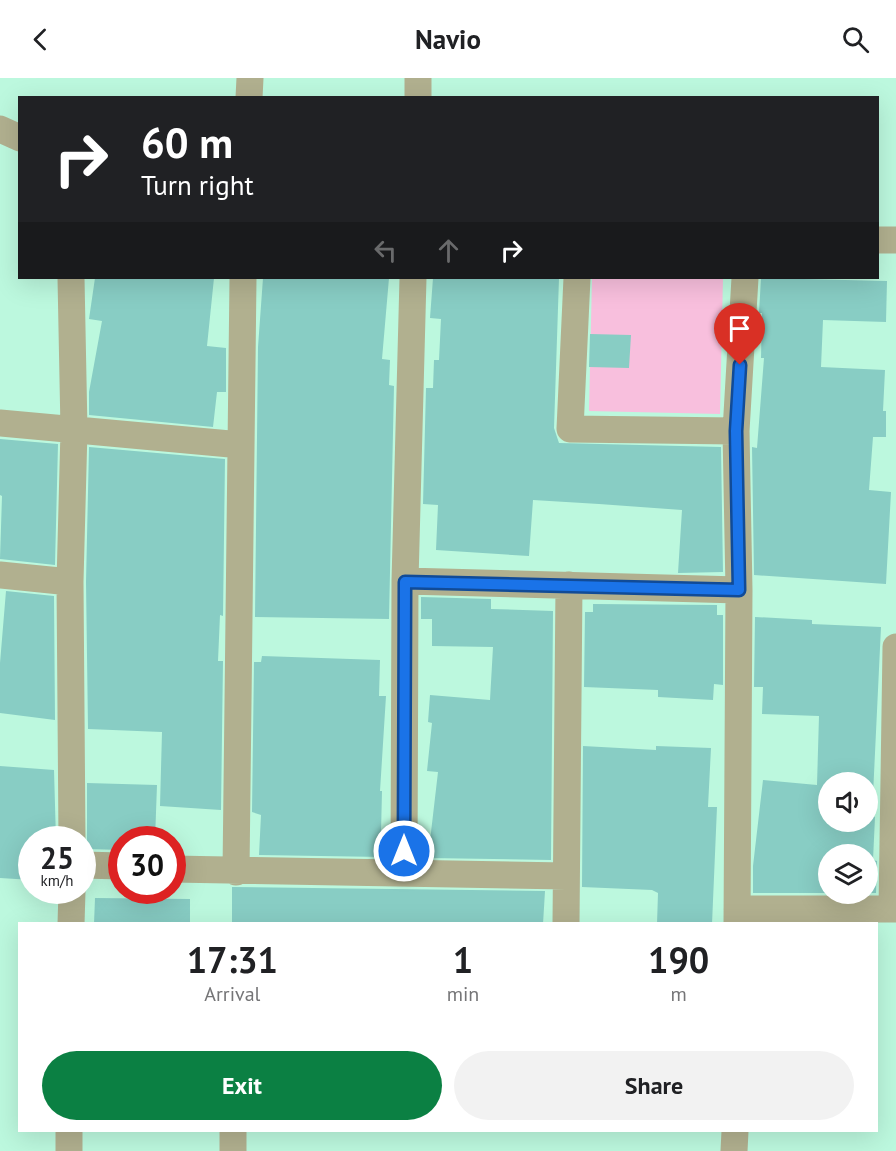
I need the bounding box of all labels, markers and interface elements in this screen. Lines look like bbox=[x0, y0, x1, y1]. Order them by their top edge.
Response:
text: Navio bbox=[415, 22, 481, 56]
icon: back bbox=[24, 23, 57, 56]
icon: search bbox=[839, 23, 872, 56]
text: 60 m bbox=[141, 115, 233, 170]
icon: right bbox=[42, 120, 120, 198]
text: Turn right bbox=[141, 168, 254, 202]
icon: left bbox=[369, 234, 402, 267]
icon: ahead bbox=[432, 234, 465, 267]
icon: right bbox=[495, 234, 528, 267]
pin bbox=[714, 303, 765, 365]
icon: arrive bbox=[723, 312, 756, 345]
map controls bbox=[818, 772, 878, 904]
button: sound bbox=[818, 772, 878, 832]
position arrow bbox=[372, 819, 436, 883]
speed limit sign: 30 bbox=[108, 826, 186, 904]
text: 25 bbox=[40, 838, 74, 877]
button: layers bbox=[818, 844, 878, 904]
text: km/h bbox=[41, 871, 73, 890]
text: 17:31 bbox=[187, 936, 278, 983]
text: 1 bbox=[453, 936, 473, 983]
text: 190 bbox=[648, 936, 709, 983]
text: Arrival bbox=[204, 981, 260, 1007]
text: min bbox=[447, 981, 479, 1007]
text: m bbox=[671, 981, 687, 1007]
button: Exit bbox=[42, 1051, 442, 1120]
button: Share bbox=[454, 1051, 854, 1120]

